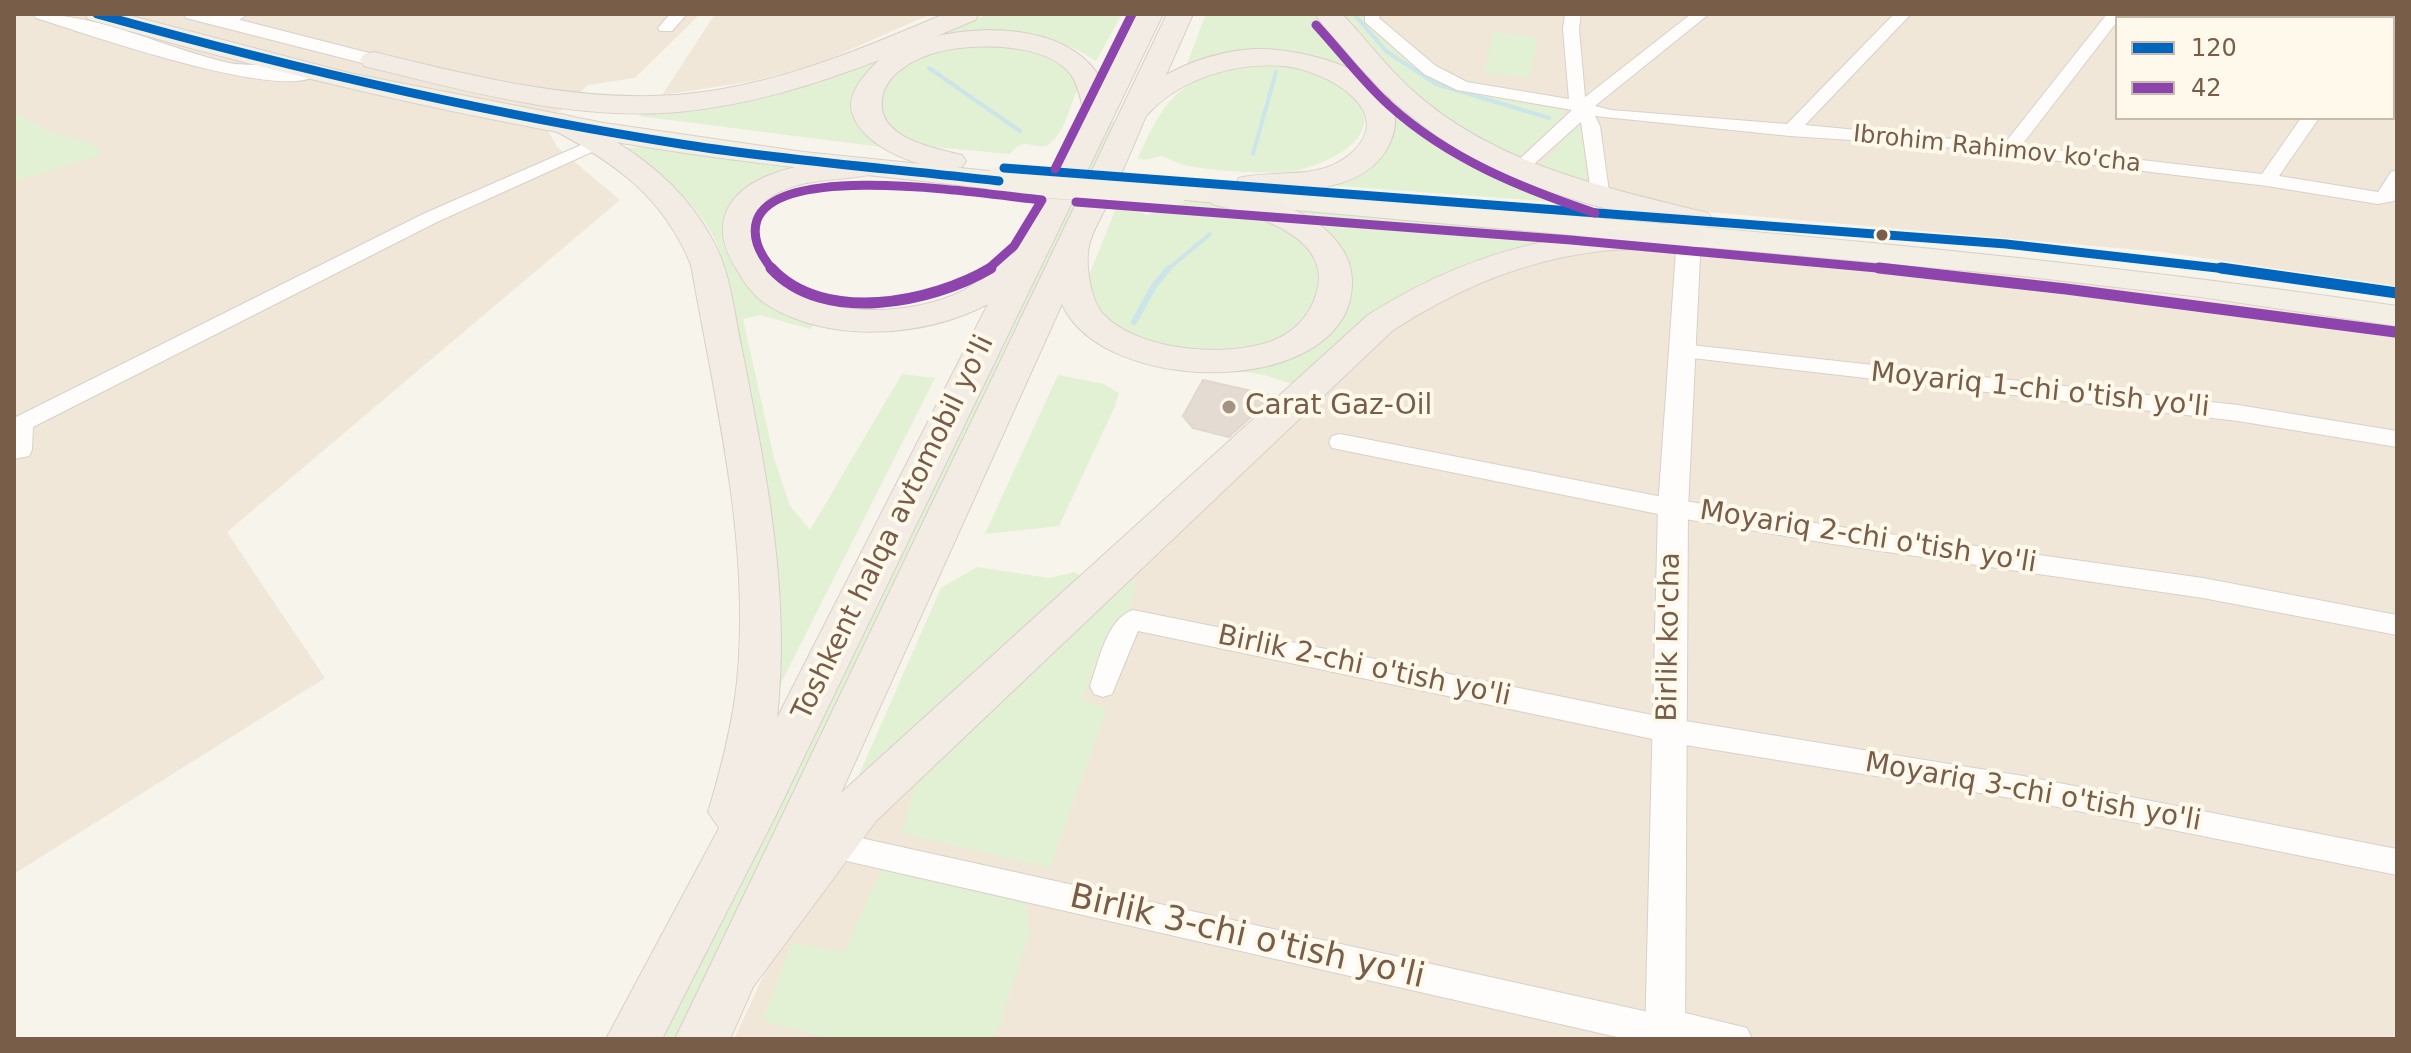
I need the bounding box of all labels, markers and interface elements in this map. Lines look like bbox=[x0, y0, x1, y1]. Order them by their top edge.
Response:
legend bbox=[2115, 16, 2395, 120]
text: 120 bbox=[2191, 34, 2237, 62]
text: 42 bbox=[2191, 74, 2222, 102]
street label: Ibrohim Rahimov ko'cha bbox=[1852, 121, 2142, 179]
unlabelled marker bbox=[1874, 227, 1890, 243]
street label: Toshkent halqa avtomobil yo'li bbox=[786, 330, 1002, 726]
street label: Moyariq 1-chi o'tish yo'li bbox=[1869, 356, 2211, 426]
place label: Carat Gaz-Oil bbox=[1245, 390, 1432, 424]
marker: Carat Gaz-Oil bbox=[1220, 398, 1238, 416]
street label: Moyariq 2-chi o'tish yo'li bbox=[1697, 495, 2039, 581]
street label: Birlik ko'cha bbox=[1652, 552, 1688, 722]
street label: Birlik 2-chi o'tish yo'li bbox=[1214, 620, 1514, 714]
street label: Moyariq 3-chi o'tish yo'li bbox=[1862, 747, 2204, 839]
street label: Birlik 3-chi o'tish yo'li bbox=[1066, 877, 1428, 999]

